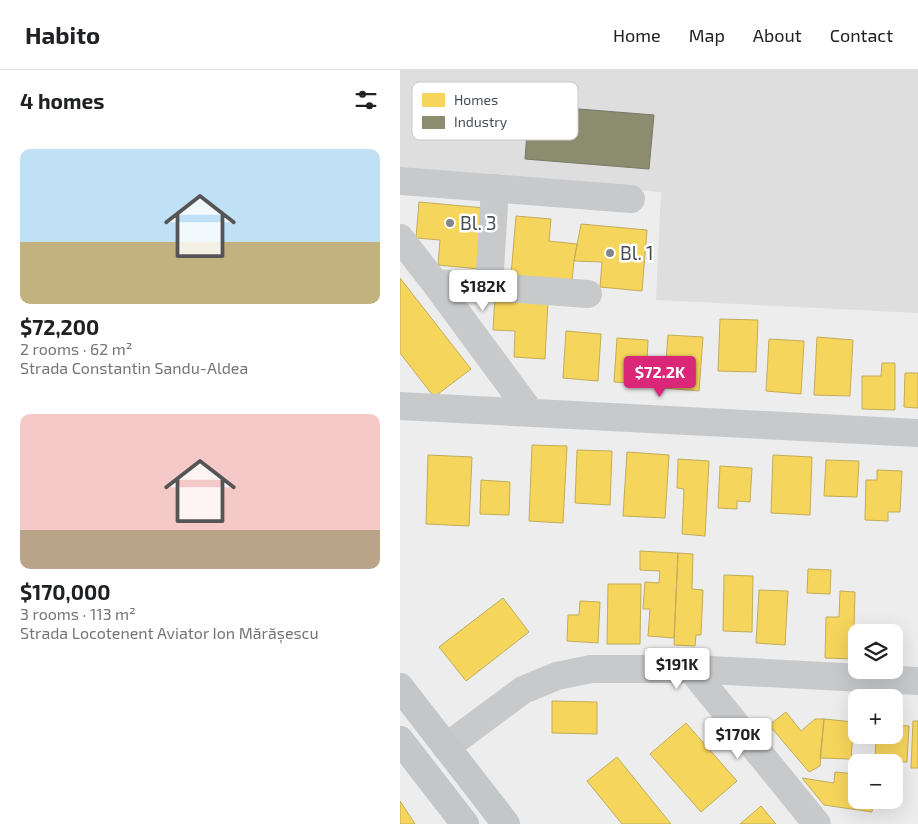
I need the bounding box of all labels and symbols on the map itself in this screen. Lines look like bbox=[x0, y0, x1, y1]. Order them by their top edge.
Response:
legend bbox=[412, 82, 578, 140]
text: Homes bbox=[454, 91, 498, 108]
text: Industry bbox=[454, 113, 508, 130]
place label: Bl. 3 bbox=[460, 211, 497, 234]
marker: Bl. 3 bbox=[444, 217, 456, 229]
place label: Bl. 1 bbox=[620, 241, 654, 264]
marker: Bl. 1 bbox=[604, 247, 616, 259]
pin: $182K bbox=[448, 270, 518, 312]
pin: $72.2K bbox=[619, 356, 701, 398]
pin: $191K bbox=[642, 648, 712, 690]
pin: $170K bbox=[703, 718, 773, 760]

